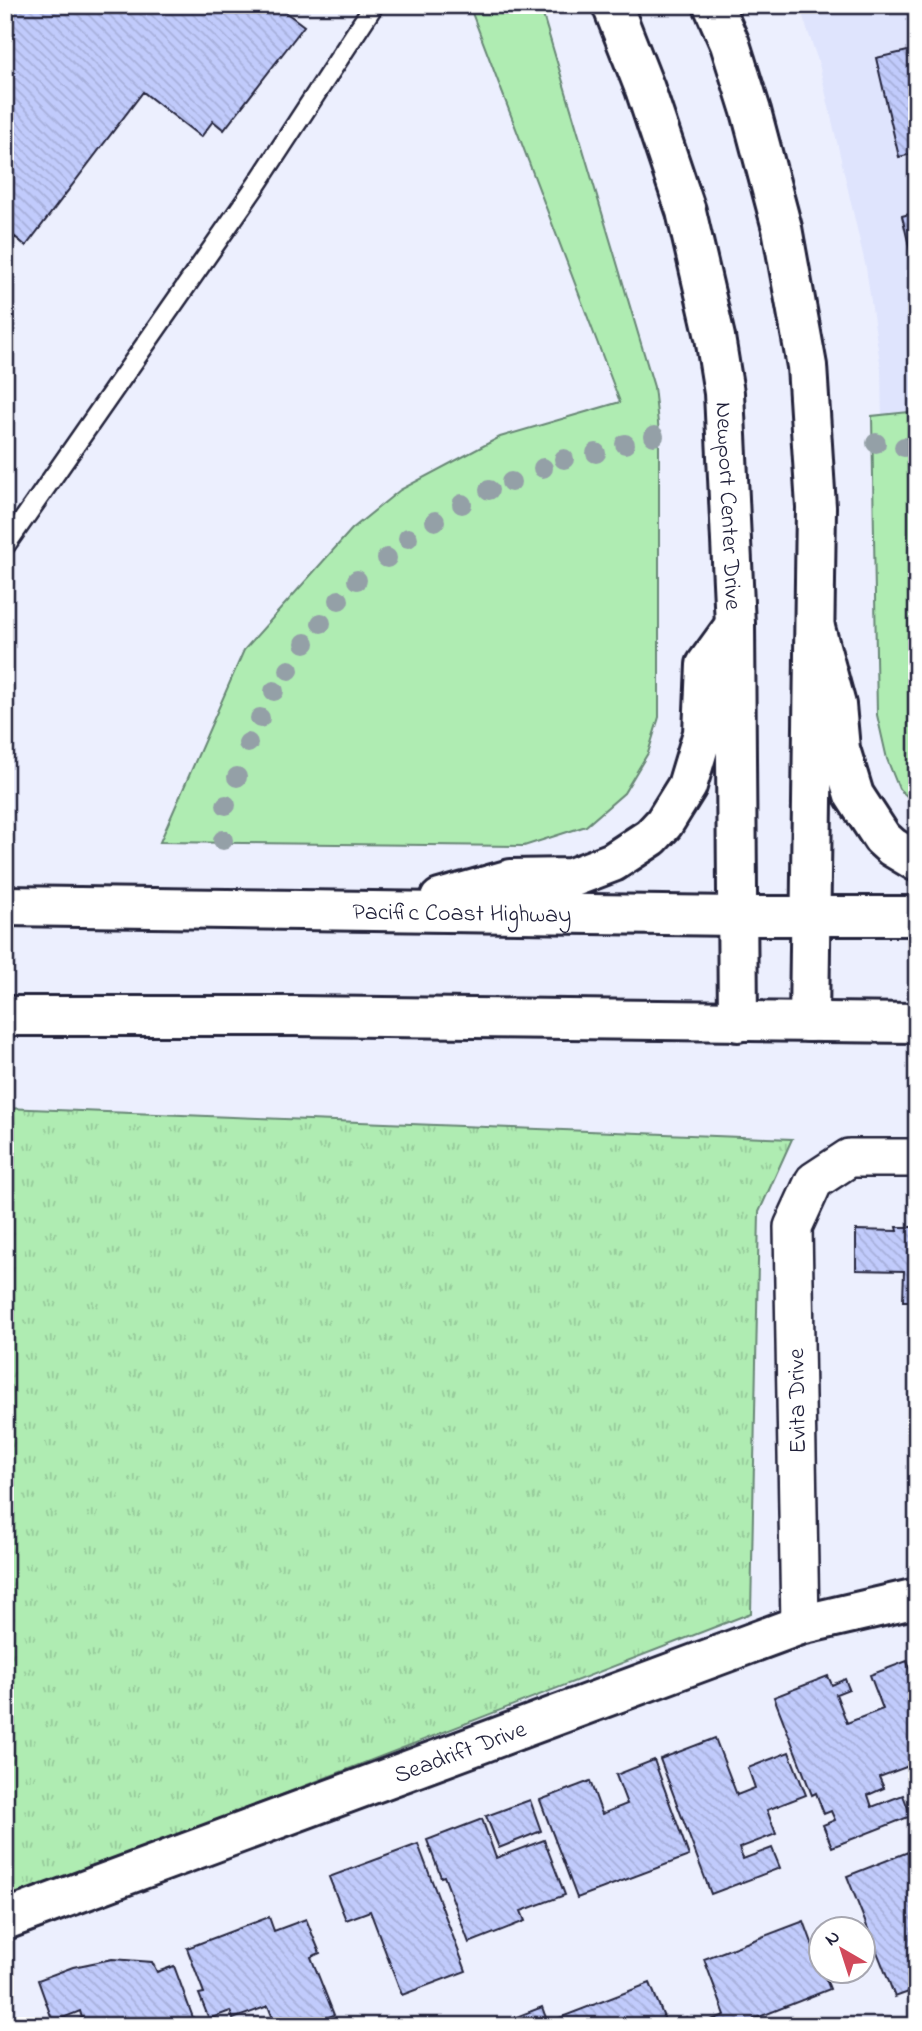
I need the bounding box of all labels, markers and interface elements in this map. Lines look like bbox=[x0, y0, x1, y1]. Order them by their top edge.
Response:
street label: Newport Center Drive bbox=[704, 401, 749, 611]
street label: Pacific Coast Highway bbox=[352, 896, 572, 935]
street label: Evita Drive bbox=[780, 1348, 817, 1454]
street label: Seadrift Drive bbox=[389, 1713, 532, 1794]
north arrow bbox=[806, 1916, 876, 1986]
text: N bbox=[819, 1924, 846, 1953]

